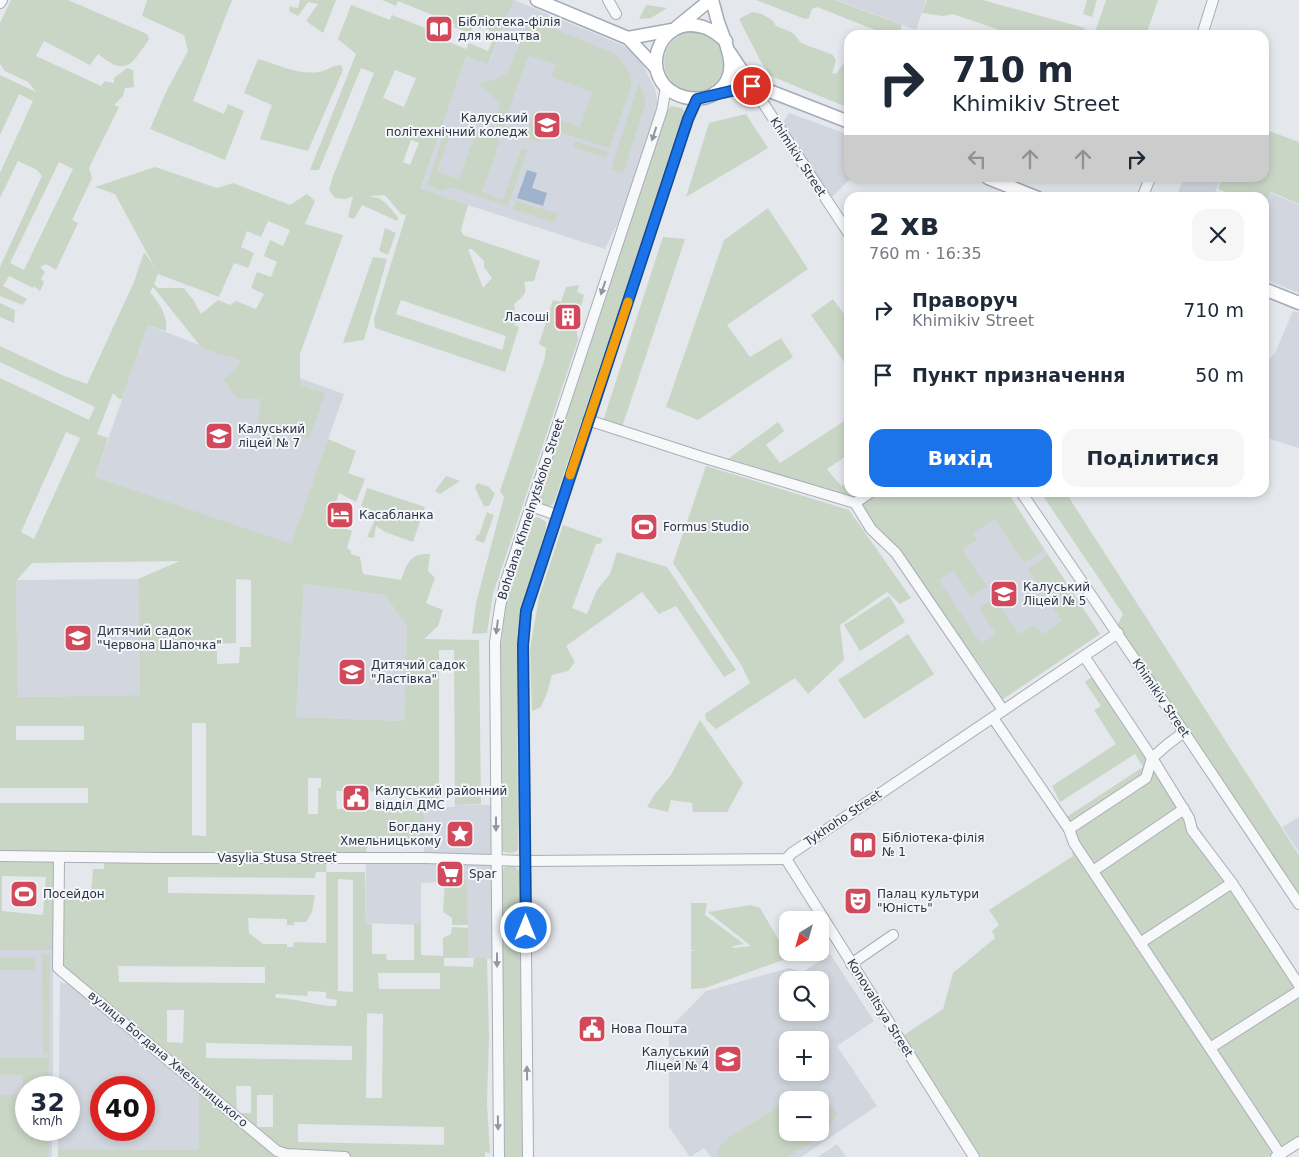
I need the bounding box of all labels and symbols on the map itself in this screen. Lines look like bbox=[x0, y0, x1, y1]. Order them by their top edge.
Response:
library icon: Бібліотека-філія для юнацтва bbox=[424, 14, 454, 44]
place label: Бібліотека-філія для юнацтва bbox=[458, 15, 560, 43]
pin bbox=[731, 65, 773, 107]
school or university icon: Калуський політехнічний коледж bbox=[532, 110, 562, 140]
place label: Калуський політехнічний коледж bbox=[386, 111, 528, 139]
street label: Khimikiv Street bbox=[767, 115, 829, 199]
one-way arrow bbox=[650, 127, 658, 142]
one-way arrow bbox=[599, 281, 607, 296]
building icon: Ласоші bbox=[553, 302, 583, 332]
place label: Ласоші bbox=[504, 310, 549, 324]
street label: Bohdana Khmelnytskoho Street bbox=[495, 416, 567, 601]
school or university icon: Калуський ліцей № 7 bbox=[204, 421, 234, 451]
place label: Калуський ліцей № 7 bbox=[238, 422, 305, 450]
hotel icon: Касабланка bbox=[325, 500, 355, 530]
place label: Касабланка bbox=[359, 508, 434, 522]
sports icon: Formus Studio bbox=[629, 512, 659, 542]
place label: Formus Studio bbox=[663, 520, 749, 534]
school or university icon: Калуський Ліцей № 5 bbox=[989, 579, 1019, 609]
place label: Калуський Ліцей № 5 bbox=[1023, 580, 1090, 608]
one-way arrow bbox=[493, 619, 501, 635]
school or university icon: Дитячий садок "Червона Шапочка" bbox=[63, 623, 93, 653]
place label: Дитячий садок "Червона Шапочка" bbox=[97, 624, 222, 652]
street label: Khimikiv Street bbox=[1130, 656, 1193, 740]
school or university icon: Дитячий садок "Ластівка" bbox=[337, 657, 367, 687]
place label: Дитячий садок "Ластівка" bbox=[371, 658, 466, 686]
public building icon: Калуський районний відділ ДМС bbox=[341, 783, 371, 813]
place label: Калуський районний відділ ДМС bbox=[375, 784, 507, 812]
street label: Tykhoho Street bbox=[801, 787, 884, 849]
one-way arrow bbox=[492, 816, 500, 832]
place icon: Богдану Хмельницькому bbox=[445, 819, 475, 849]
place label: Богдану Хмельницькому bbox=[340, 820, 441, 848]
library icon: Бібліотека-філія № 1 bbox=[848, 830, 878, 860]
place label: Бібліотека-філія № 1 bbox=[882, 831, 984, 859]
street label: Vasylia Stusa Street bbox=[217, 851, 337, 865]
supermarket icon: Spar bbox=[435, 859, 465, 889]
place label: Spar bbox=[469, 867, 497, 881]
sports icon: Посейдон bbox=[9, 879, 39, 909]
theatre icon: Палац культури "Юність" bbox=[843, 886, 873, 916]
place label: Посейдон bbox=[43, 887, 105, 901]
place label: Палац культури "Юність" bbox=[877, 887, 979, 915]
position arrow bbox=[499, 901, 551, 953]
north arrow bbox=[779, 911, 829, 961]
one-way arrow bbox=[493, 952, 501, 968]
street label: Konovaltsya Street bbox=[844, 956, 916, 1060]
street label: вулиця Богдана Хмельницького bbox=[85, 988, 251, 1130]
public building icon: Нова Пошта bbox=[577, 1014, 607, 1044]
place label: Нова Пошта bbox=[611, 1022, 687, 1036]
school or university icon: Калуський Ліцей № 4 bbox=[713, 1044, 743, 1074]
place label: Калуський Ліцей № 4 bbox=[642, 1045, 709, 1073]
one-way arrow bbox=[523, 1065, 531, 1081]
speed limit sign: 40 bbox=[90, 1076, 155, 1141]
one-way arrow bbox=[494, 1115, 502, 1131]

